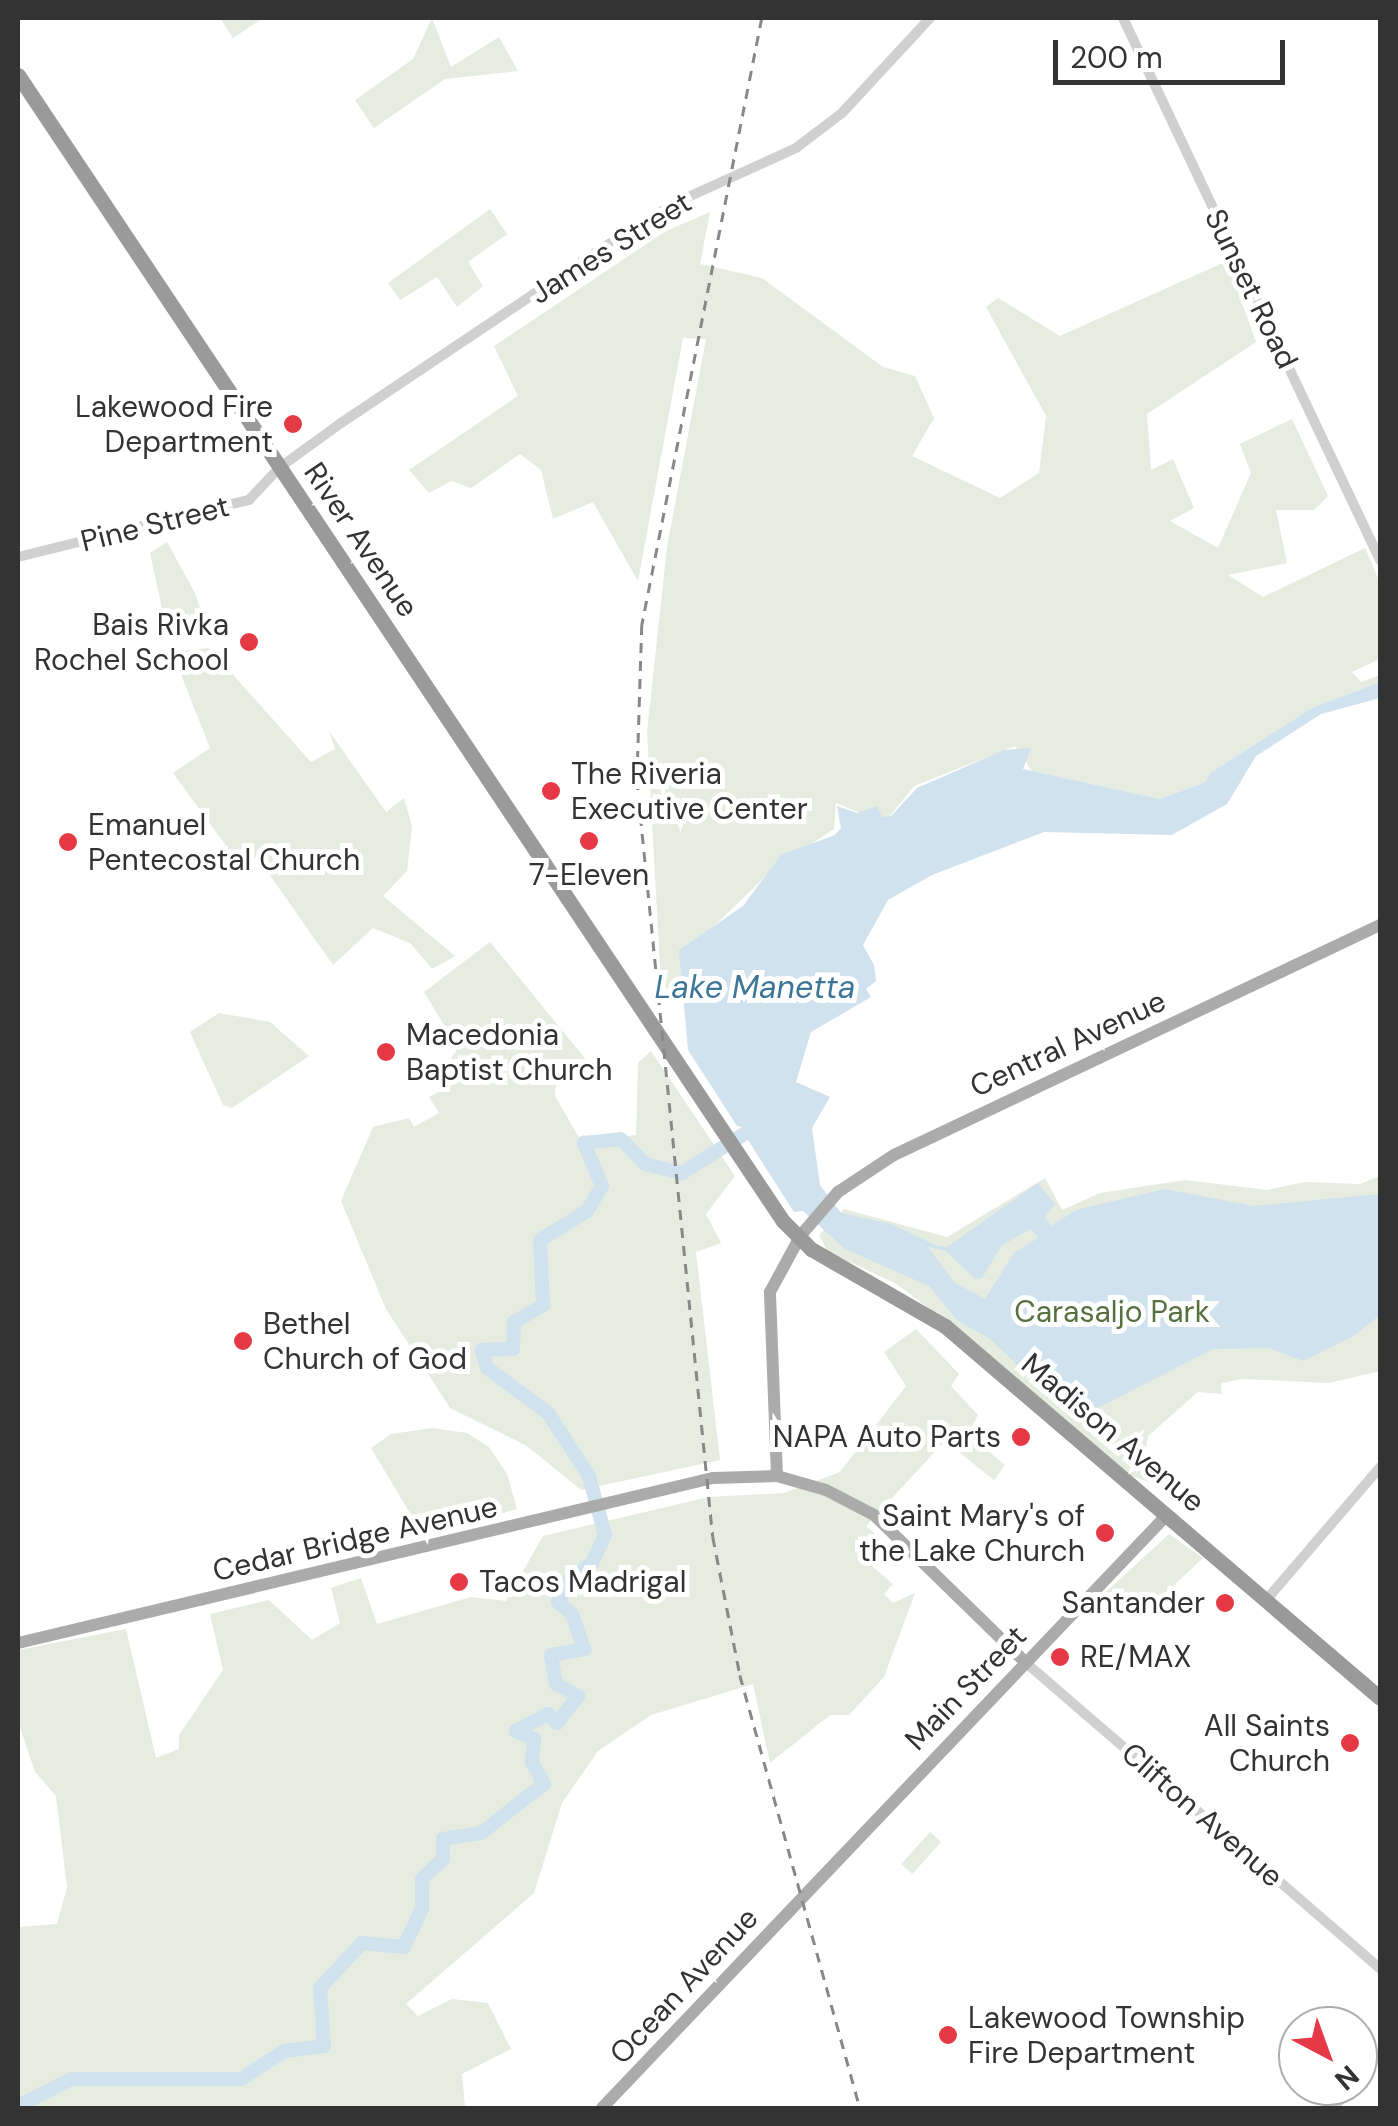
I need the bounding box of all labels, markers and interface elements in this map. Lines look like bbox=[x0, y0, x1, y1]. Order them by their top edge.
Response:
scale bar bbox=[1058, 20, 1290, 82]
text: 200 m bbox=[1070, 38, 1163, 77]
street label: James Street bbox=[524, 184, 698, 312]
street label: Sunset Road bbox=[1197, 203, 1305, 375]
place label: Lakewood Fire Department bbox=[75, 389, 273, 460]
marker: Lakewood Fire Department bbox=[282, 413, 304, 435]
street label: River Avenue bbox=[296, 456, 426, 624]
street label: Pine Street bbox=[77, 488, 233, 560]
place label: Bais Rivka Rochel School bbox=[34, 607, 229, 678]
marker: Bais Rivka Rochel School bbox=[238, 631, 260, 653]
place label: The Riveria Executive Center bbox=[571, 756, 808, 826]
marker: The Riveria Executive Center bbox=[540, 780, 562, 802]
place label: Emanuel Pentecostal Church bbox=[88, 807, 360, 878]
marker: 7-Eleven bbox=[578, 830, 600, 852]
marker: Emanuel Pentecostal Church bbox=[57, 831, 79, 853]
place label: 7-Eleven bbox=[529, 857, 649, 893]
water label: Lake Manetta bbox=[654, 968, 856, 1006]
street label: Central Avenue bbox=[965, 983, 1171, 1105]
place label: Macedonia Baptist Church bbox=[406, 1017, 613, 1088]
marker: Macedonia Baptist Church bbox=[375, 1041, 397, 1063]
park label: Carasaljo Park bbox=[1014, 1294, 1210, 1330]
place label: Bethel Church of God bbox=[263, 1306, 467, 1376]
marker: Bethel Church of God bbox=[232, 1330, 254, 1352]
street label: Madison Avenue bbox=[1014, 1346, 1212, 1520]
place label: NAPA Auto Parts bbox=[773, 1419, 1001, 1455]
marker: NAPA Auto Parts bbox=[1010, 1426, 1032, 1448]
street label: Cedar Bridge Avenue bbox=[209, 1489, 501, 1589]
place label: Saint Mary's of the Lake Church bbox=[859, 1498, 1085, 1568]
marker: Saint Mary's of the Lake Church bbox=[1094, 1522, 1116, 1544]
place label: Tacos Madrigal bbox=[479, 1564, 686, 1600]
marker: Tacos Madrigal bbox=[448, 1571, 470, 1593]
place label: Santander bbox=[1062, 1585, 1205, 1621]
marker: Santander bbox=[1214, 1592, 1236, 1614]
street label: Main Street bbox=[898, 1618, 1034, 1758]
place label: RE/MAX bbox=[1080, 1639, 1191, 1675]
marker: RE/MAX bbox=[1049, 1646, 1071, 1668]
place label: All Saints Church bbox=[1204, 1708, 1330, 1778]
marker: All Saints Church bbox=[1339, 1732, 1361, 1754]
street label: Clifton Avenue bbox=[1114, 1735, 1290, 1895]
street label: Ocean Avenue bbox=[602, 1900, 766, 2072]
place label: Lakewood Township Fire Department bbox=[968, 2000, 1245, 2070]
north arrow bbox=[1278, 2006, 1378, 2106]
marker: Lakewood Township Fire Department bbox=[937, 2024, 959, 2046]
text: N bbox=[1327, 2057, 1367, 2098]

